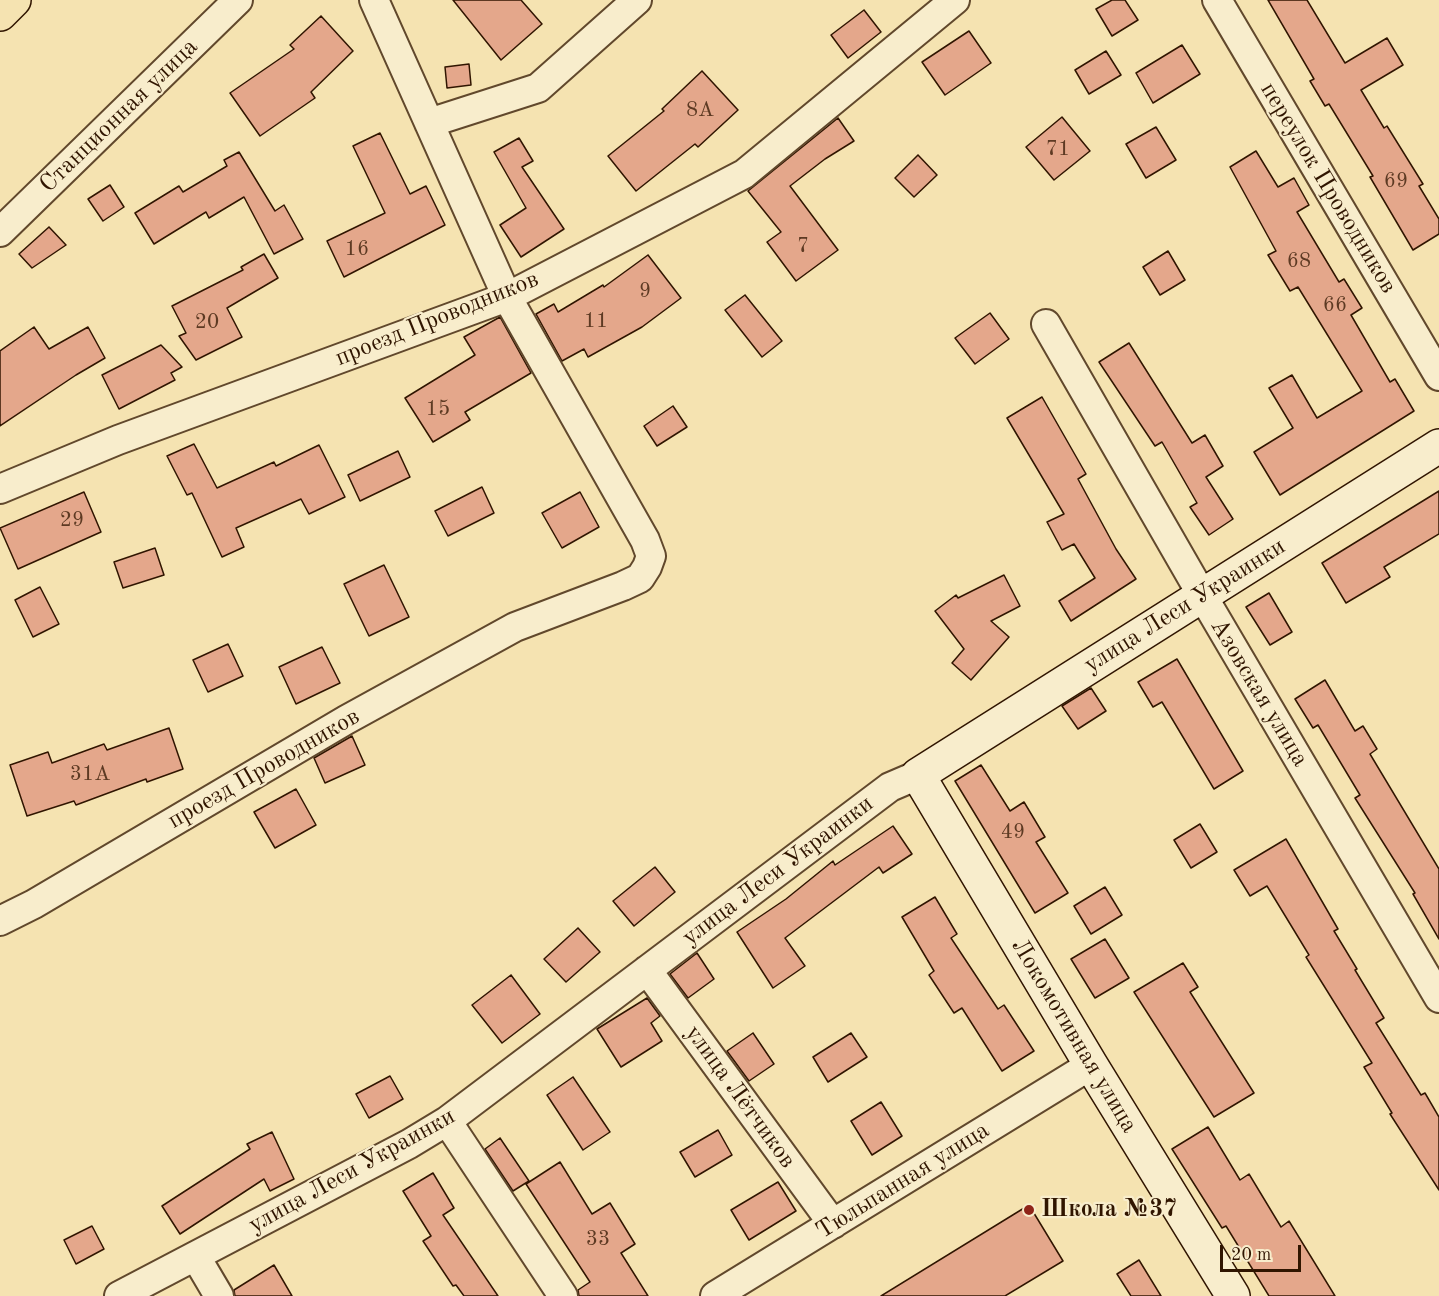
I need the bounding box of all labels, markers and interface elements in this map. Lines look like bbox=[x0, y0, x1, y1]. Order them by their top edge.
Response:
street label: Станционная улица bbox=[34, 33, 204, 199]
street label: переулок Проводников bbox=[1254, 77, 1402, 299]
house number: 8А bbox=[686, 97, 714, 123]
house number: 71 bbox=[1046, 136, 1070, 162]
house number: 69 bbox=[1384, 168, 1408, 194]
house number: 7 bbox=[797, 233, 809, 259]
house number: 16 bbox=[345, 236, 369, 262]
house number: 68 bbox=[1287, 248, 1311, 274]
street label: проезд Проводников bbox=[331, 265, 543, 373]
house number: 9 bbox=[639, 278, 651, 304]
house number: 66 bbox=[1323, 292, 1347, 318]
house number: 11 bbox=[584, 308, 608, 334]
house number: 20 bbox=[195, 309, 219, 335]
house number: 15 bbox=[426, 396, 450, 422]
house number: 29 bbox=[60, 507, 84, 533]
street label: улица Леси Украинки bbox=[1079, 532, 1291, 680]
street label: Азовская улица bbox=[1204, 614, 1314, 772]
street label: проезд Проводников bbox=[163, 702, 365, 836]
house number: 31А bbox=[70, 761, 110, 787]
street label: улица Леси Украинки bbox=[677, 790, 879, 952]
house number: 49 bbox=[1001, 819, 1025, 845]
street label: Локомотивная улица bbox=[1005, 934, 1143, 1138]
street label: улица Лётчиков bbox=[679, 1020, 801, 1174]
street label: улица Леси Украинки bbox=[244, 1102, 460, 1240]
street label: Тюльпанная улица bbox=[811, 1116, 995, 1246]
place label: Школа №37 bbox=[1041, 1196, 1177, 1224]
marker: Школа №37 bbox=[1022, 1203, 1036, 1217]
house number: 33 bbox=[586, 1226, 610, 1252]
scale bar bbox=[1223, 1233, 1304, 1271]
text: 20 m bbox=[1231, 1246, 1271, 1264]

